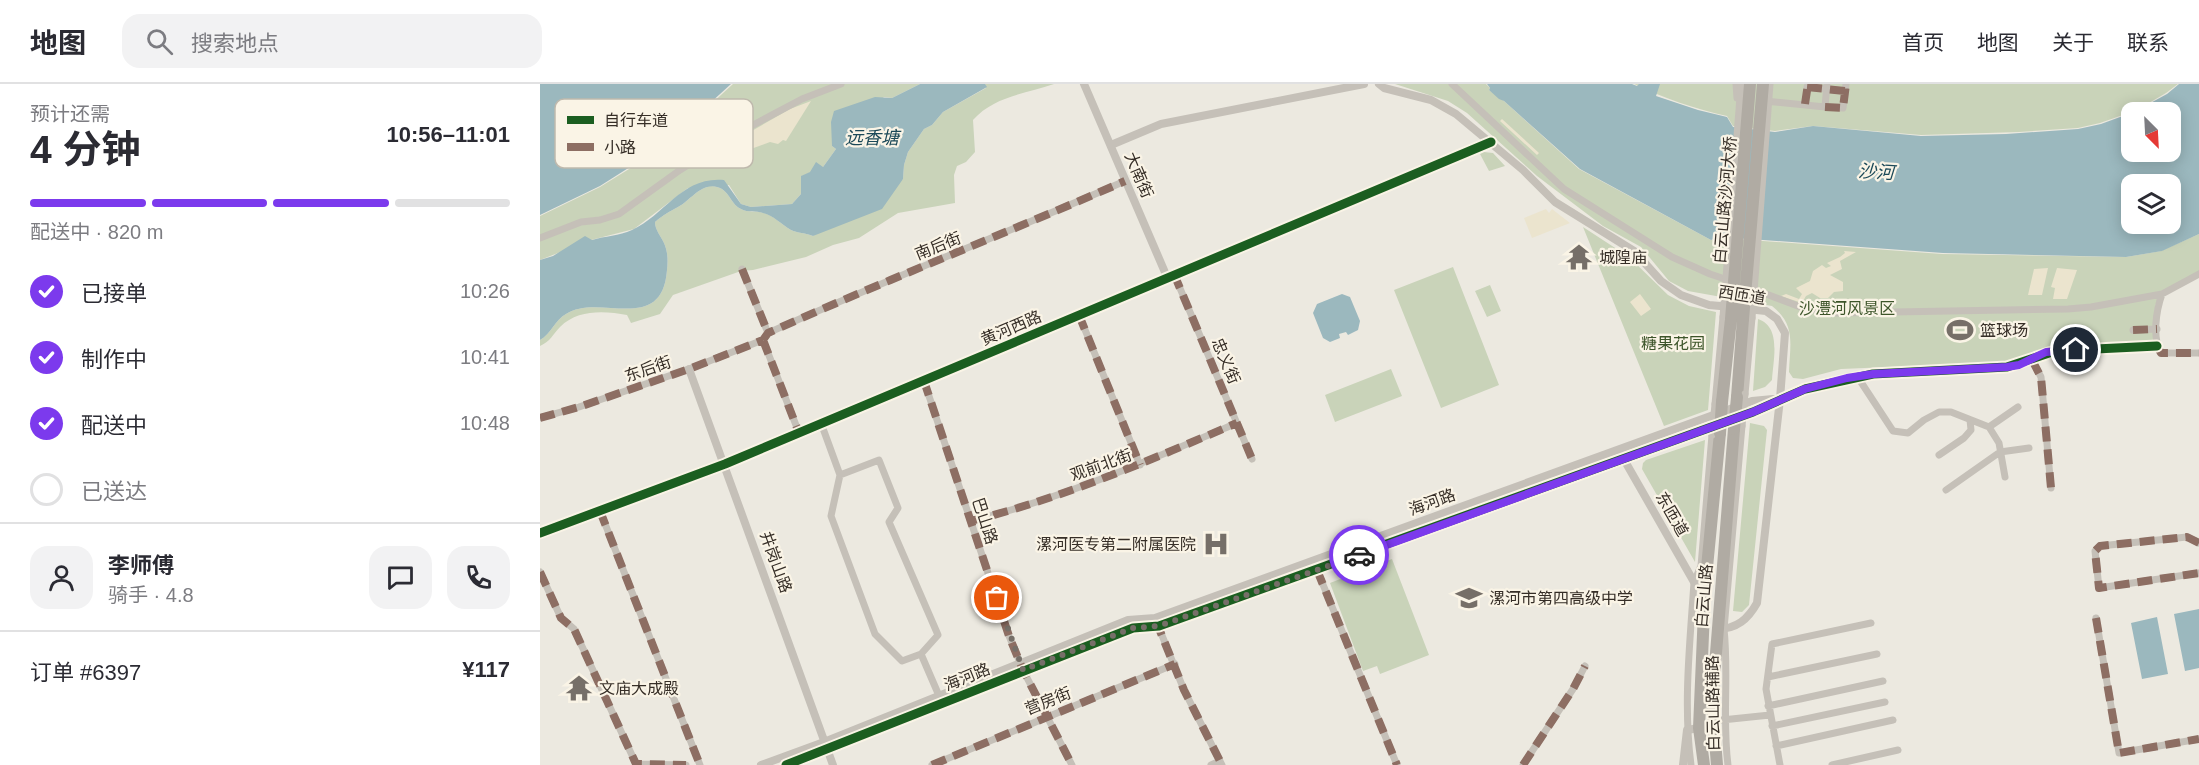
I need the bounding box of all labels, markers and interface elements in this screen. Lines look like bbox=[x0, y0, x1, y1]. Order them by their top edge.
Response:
search box bbox=[122, 14, 542, 68]
icon: search bbox=[143, 25, 176, 58]
text: 地图 bbox=[30, 28, 86, 59]
text: 搜索地点 bbox=[191, 31, 279, 56]
text: 首页 bbox=[1902, 31, 1944, 54]
text: 地图 bbox=[1977, 31, 2019, 54]
text: 关于 bbox=[2052, 31, 2094, 54]
text: 联系 bbox=[2127, 31, 2169, 54]
legend bbox=[555, 99, 753, 168]
north arrow bbox=[2121, 102, 2181, 162]
map controls bbox=[2121, 102, 2181, 234]
text: 预计还需 bbox=[30, 103, 110, 125]
text: 自行车道 bbox=[604, 112, 668, 129]
text: 10:56–11:01 bbox=[386, 122, 510, 147]
text: 4 分钟 bbox=[30, 128, 141, 171]
water label: 远香塘 bbox=[845, 128, 902, 148]
street label: 白云山路沙河大桥 bbox=[1711, 135, 1739, 265]
text: 小路 bbox=[604, 139, 636, 156]
street label: 大南街 bbox=[1122, 150, 1156, 200]
water label: 沙河 bbox=[1858, 161, 1897, 183]
button: layers bbox=[2121, 174, 2181, 234]
text: 配送中 · 820 m bbox=[30, 221, 163, 243]
street label: 南后街 bbox=[913, 229, 963, 263]
temple icon: 城隍庙 bbox=[1564, 242, 1594, 272]
place label: 城隍庙 bbox=[1599, 249, 1647, 266]
icon: check bbox=[30, 275, 63, 308]
text: 10:26 bbox=[460, 280, 510, 302]
text: 已接单 bbox=[81, 281, 147, 306]
street label: 西匝道 bbox=[1717, 283, 1767, 307]
park label: 沙澧河风景区 bbox=[1799, 300, 1895, 317]
street label: 黄河西路 bbox=[978, 308, 1044, 348]
sports icon: 篮球场 bbox=[1945, 315, 1975, 345]
place label: 篮球场 bbox=[1980, 322, 2028, 339]
pin bbox=[2050, 324, 2101, 375]
icon: home bbox=[2059, 333, 2092, 366]
park label: 糖果花园 bbox=[1641, 335, 1705, 352]
street label: 忠义街 bbox=[1209, 336, 1243, 386]
icon: check bbox=[30, 341, 63, 374]
text: 10:41 bbox=[460, 346, 510, 368]
text: 制作中 bbox=[81, 347, 147, 372]
street label: 东后街 bbox=[623, 353, 673, 385]
icon: check bbox=[30, 407, 63, 440]
text: 10:48 bbox=[460, 412, 510, 434]
text: 配送中 bbox=[81, 413, 147, 438]
street label: 观前北街 bbox=[1068, 446, 1134, 484]
text: 已送达 bbox=[81, 479, 147, 504]
street label: 海河路 bbox=[1407, 486, 1457, 518]
street label: 东匝道 bbox=[1653, 489, 1691, 539]
street label: 巴山路 bbox=[969, 496, 1001, 546]
courier bbox=[1329, 525, 1389, 585]
street label: 井岗山路 bbox=[757, 529, 795, 595]
hospital icon: 漯河医专第二附属医院 bbox=[1201, 529, 1231, 559]
place label: 漯河医专第二附属医院 bbox=[1036, 536, 1196, 553]
icon: car bbox=[1343, 539, 1376, 572]
button: person bbox=[30, 546, 93, 609]
button: chat bbox=[369, 546, 432, 609]
button: phone bbox=[447, 546, 510, 609]
text: 李师傅 bbox=[108, 553, 174, 578]
street label: 白云山路 bbox=[1693, 563, 1715, 629]
pin bbox=[971, 572, 1022, 623]
icon: bag bbox=[980, 581, 1013, 614]
school or university icon: 漯河市第四高级中学 bbox=[1454, 583, 1484, 613]
text: 骑手 · 4.8 bbox=[108, 584, 194, 606]
place label: 漯河市第四高级中学 bbox=[1489, 589, 1633, 607]
street label: 白云山路辅路 bbox=[1704, 655, 1722, 751]
text: ¥117 bbox=[462, 657, 510, 682]
text: 订单 #6397 bbox=[30, 660, 141, 685]
street label: 海河路 bbox=[942, 660, 992, 694]
temple icon: 文庙大成殿 bbox=[564, 673, 594, 703]
place label: 文庙大成殿 bbox=[599, 680, 679, 697]
street label: 营房街 bbox=[1023, 684, 1073, 718]

